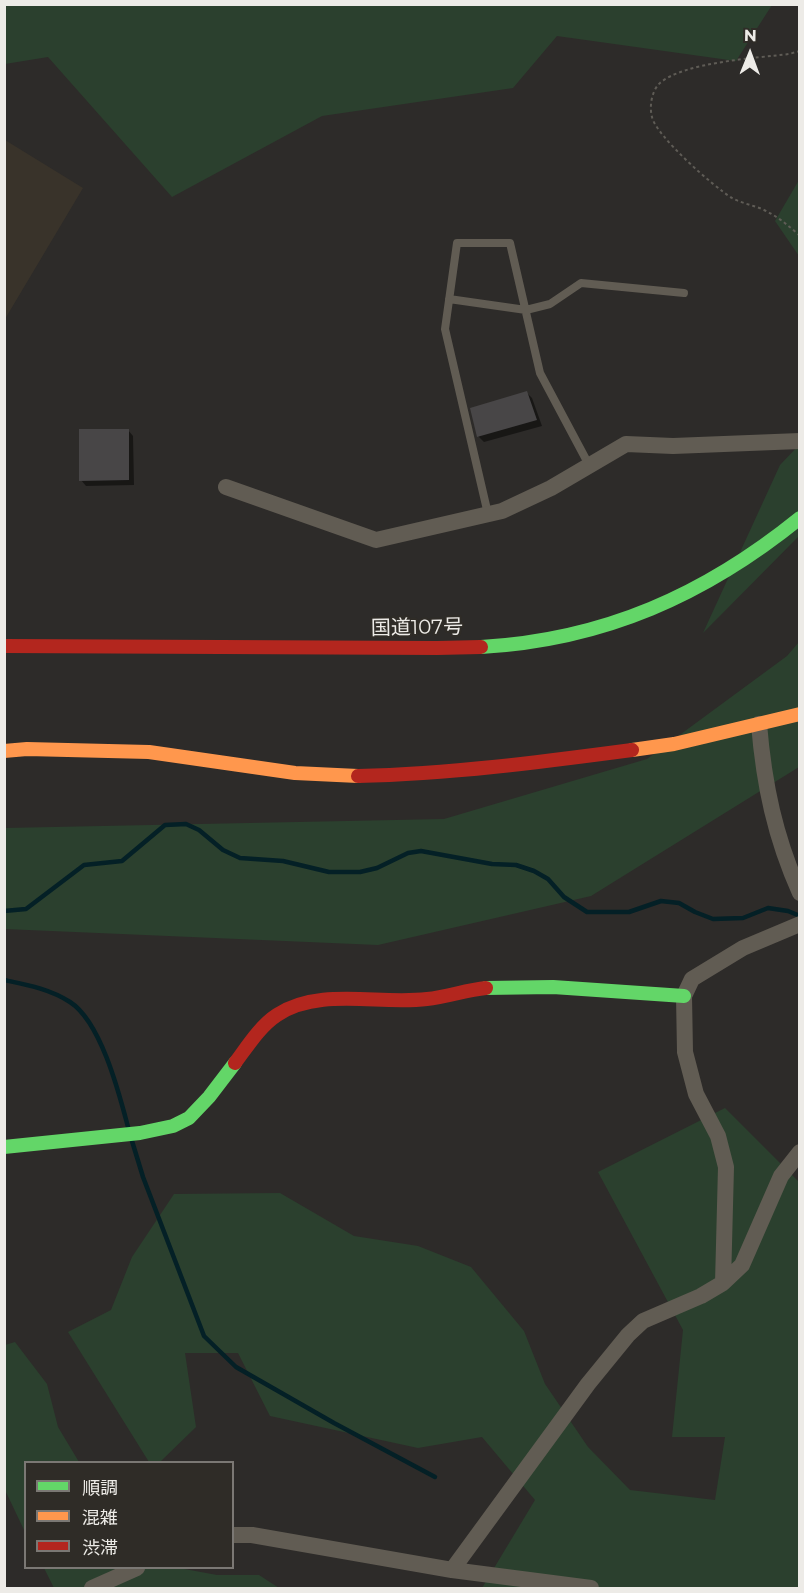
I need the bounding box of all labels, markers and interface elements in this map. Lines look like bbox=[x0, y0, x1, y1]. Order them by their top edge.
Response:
north arrow bbox=[720, 24, 780, 84]
text: N bbox=[744, 26, 757, 45]
street label: 国道107号 bbox=[371, 615, 463, 641]
legend bbox=[24, 1461, 234, 1569]
text: 順調 bbox=[82, 1477, 118, 1499]
text: 混雑 bbox=[82, 1507, 118, 1529]
text: 渋滞 bbox=[82, 1537, 118, 1559]

